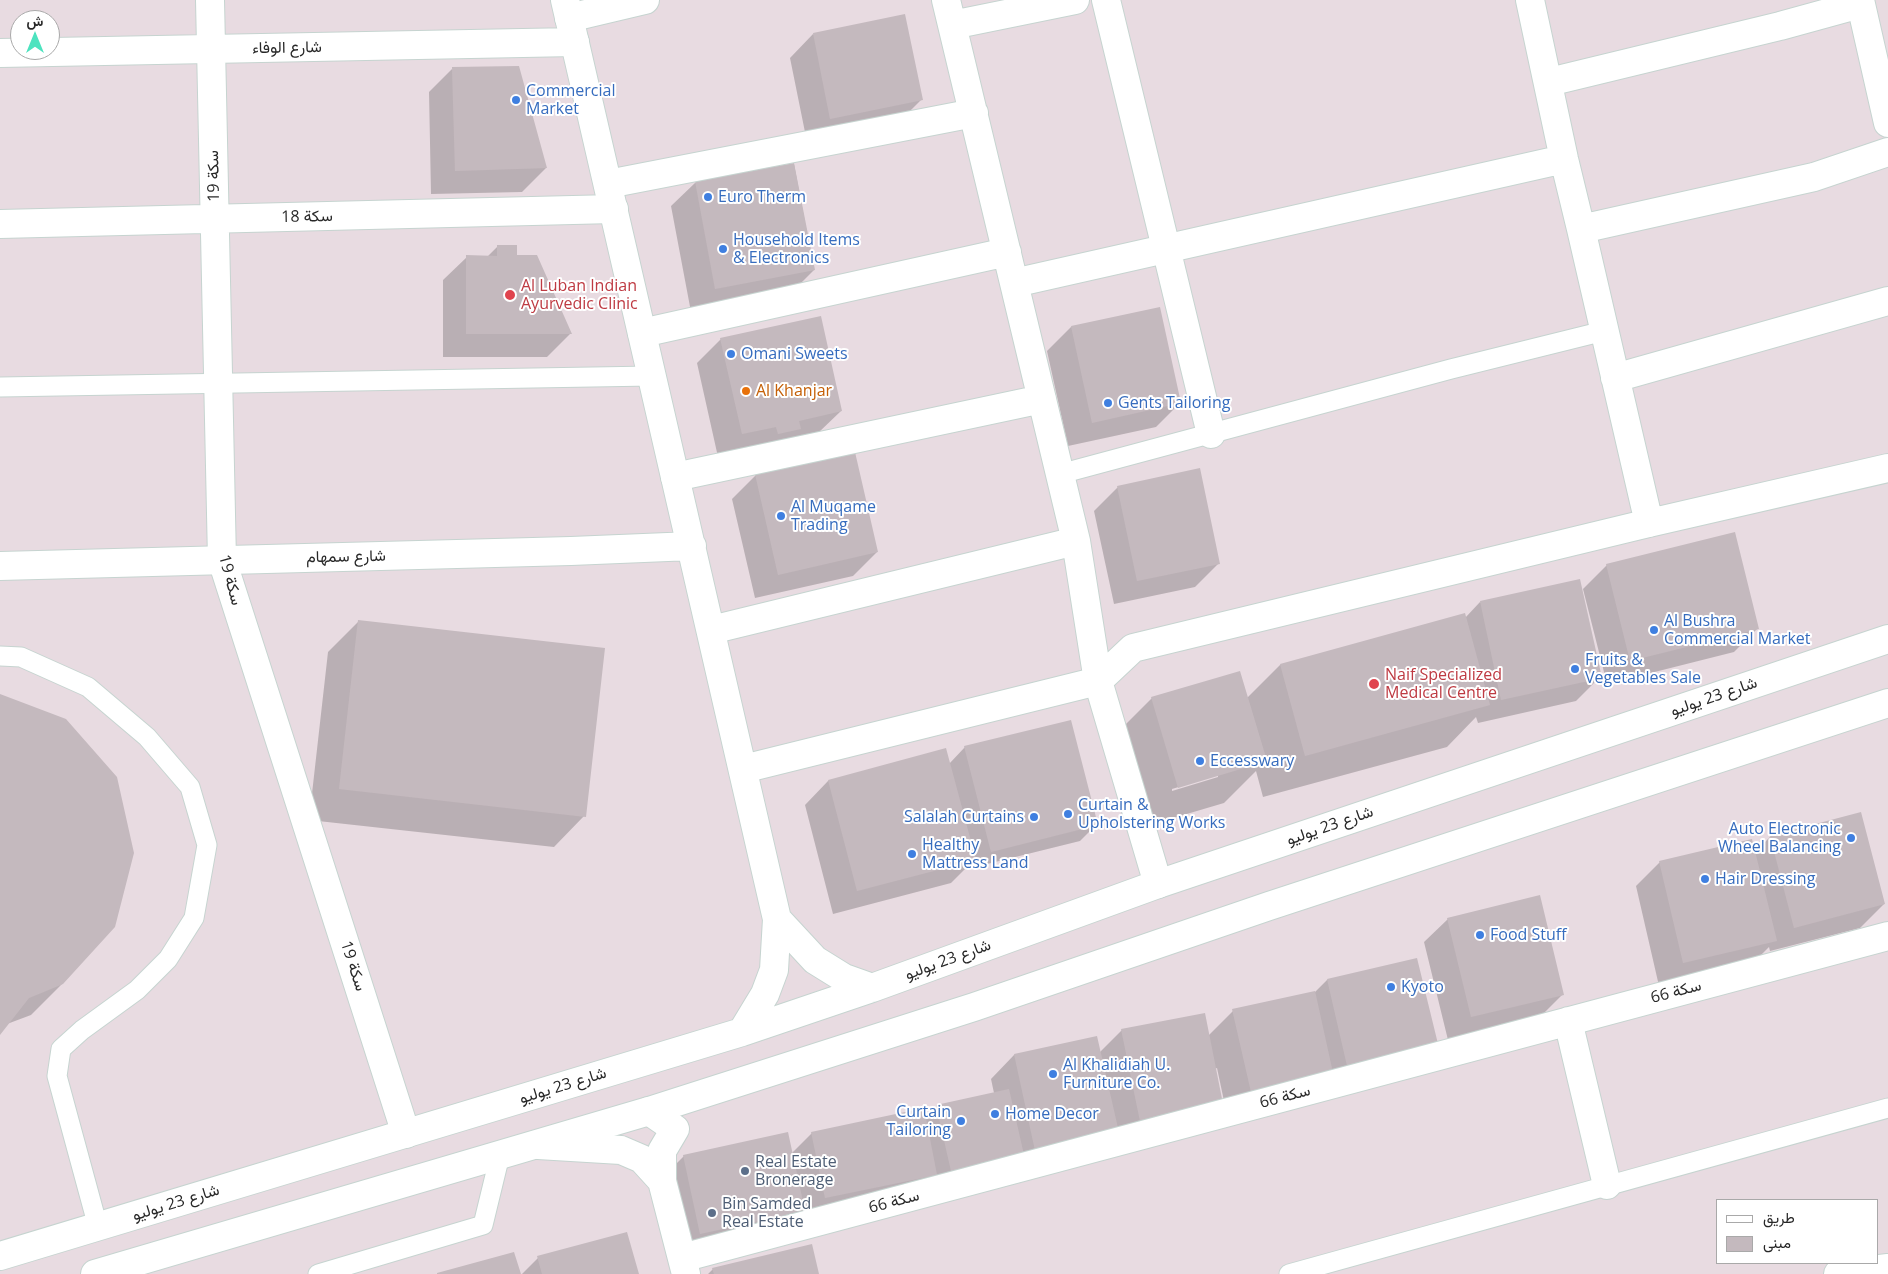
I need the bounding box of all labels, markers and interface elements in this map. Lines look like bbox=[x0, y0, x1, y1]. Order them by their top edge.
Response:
north arrow bbox=[10, 10, 60, 60]
text: ش bbox=[27, 11, 43, 30]
street label: شارع الوفاء bbox=[252, 38, 322, 58]
place label: Commercial Market bbox=[526, 81, 615, 119]
marker: Commercial Market bbox=[510, 94, 522, 106]
street label: سكة 19 bbox=[204, 150, 224, 202]
place label: Euro Therm bbox=[718, 187, 806, 207]
marker: Euro Therm bbox=[702, 191, 714, 203]
street label: سكة 18 bbox=[281, 207, 333, 227]
place label: Household Items & Electronics bbox=[733, 230, 860, 268]
marker: Household Items & Electronics bbox=[717, 243, 729, 255]
place label: Al Luban Indian Ayurvedic Clinic bbox=[521, 276, 638, 314]
marker: Al Luban Indian Ayurvedic Clinic bbox=[503, 288, 517, 302]
place label: Omani Sweets bbox=[741, 344, 848, 364]
marker: Omani Sweets bbox=[725, 348, 737, 360]
place label: Al Khanjar bbox=[756, 381, 832, 401]
marker: Al Khanjar bbox=[740, 385, 752, 397]
place label: Gents Tailoring bbox=[1118, 393, 1230, 413]
marker: Gents Tailoring bbox=[1102, 397, 1114, 409]
place label: Al Muqame Trading bbox=[791, 497, 876, 535]
marker: Al Muqame Trading bbox=[775, 510, 787, 522]
street label: شارع سمهام bbox=[306, 547, 386, 567]
street label: سكة 19 bbox=[214, 553, 246, 607]
place label: Al Bushra Commercial Market bbox=[1664, 611, 1811, 649]
marker: Al Bushra Commercial Market bbox=[1648, 624, 1660, 636]
place label: Fruits & Vegetables Sale bbox=[1585, 650, 1701, 688]
marker: Fruits & Vegetables Sale bbox=[1569, 663, 1581, 675]
place label: Naif Specialized Medical Centre bbox=[1385, 665, 1502, 703]
street label: شارع 23 يوليو bbox=[1668, 673, 1760, 721]
marker: Naif Specialized Medical Centre bbox=[1367, 677, 1381, 691]
place label: Eccesswary bbox=[1210, 751, 1294, 771]
marker: Eccesswary bbox=[1194, 755, 1206, 767]
place label: Curtain & Upholstering Works bbox=[1078, 795, 1225, 833]
street label: شارع 23 يوليو bbox=[1284, 802, 1376, 850]
place label: Salalah Curtains bbox=[904, 807, 1024, 827]
marker: Curtain & Upholstering Works bbox=[1062, 808, 1074, 820]
marker: Salalah Curtains bbox=[1028, 811, 1040, 823]
place label: Auto Electronic Wheel Balancing bbox=[1718, 819, 1841, 857]
marker: Auto Electronic Wheel Balancing bbox=[1845, 832, 1857, 844]
place label: Healthy Mattress Land bbox=[922, 835, 1028, 873]
marker: Healthy Mattress Land bbox=[906, 848, 918, 860]
place label: Hair Dressing bbox=[1715, 869, 1815, 889]
marker: Hair Dressing bbox=[1699, 873, 1711, 885]
place label: Food Stuff bbox=[1490, 925, 1567, 945]
marker: Food Stuff bbox=[1474, 929, 1486, 941]
street label: شارع 23 يوليو bbox=[902, 936, 994, 984]
street label: سكة 19 bbox=[336, 939, 370, 993]
street label: سكة 66 bbox=[1649, 976, 1703, 1008]
place label: Kyoto bbox=[1401, 977, 1444, 997]
marker: Kyoto bbox=[1385, 981, 1397, 993]
place label: Al Khalidiah U. Furniture Co. bbox=[1063, 1055, 1170, 1093]
street label: شارع 23 يوليو bbox=[517, 1064, 609, 1108]
marker: Al Khalidiah U. Furniture Co. bbox=[1047, 1068, 1059, 1080]
street label: سكة 66 bbox=[1258, 1081, 1312, 1113]
place label: Curtain Tailoring bbox=[887, 1102, 951, 1140]
place label: Home Decor bbox=[1005, 1104, 1099, 1124]
marker: Home Decor bbox=[989, 1108, 1001, 1120]
marker: Curtain Tailoring bbox=[955, 1115, 967, 1127]
place label: Real Estate Bronerage bbox=[755, 1152, 837, 1190]
marker: Real Estate Bronerage bbox=[739, 1165, 751, 1177]
street label: شارع 23 يوليو bbox=[130, 1181, 222, 1225]
street label: سكة 66 bbox=[867, 1186, 921, 1218]
place label: Bin Samded Real Estate bbox=[722, 1194, 811, 1232]
legend bbox=[1716, 1199, 1878, 1264]
marker: Bin Samded Real Estate bbox=[706, 1207, 718, 1219]
text: طريق bbox=[1763, 1207, 1795, 1227]
text: مبنى bbox=[1763, 1232, 1791, 1252]

